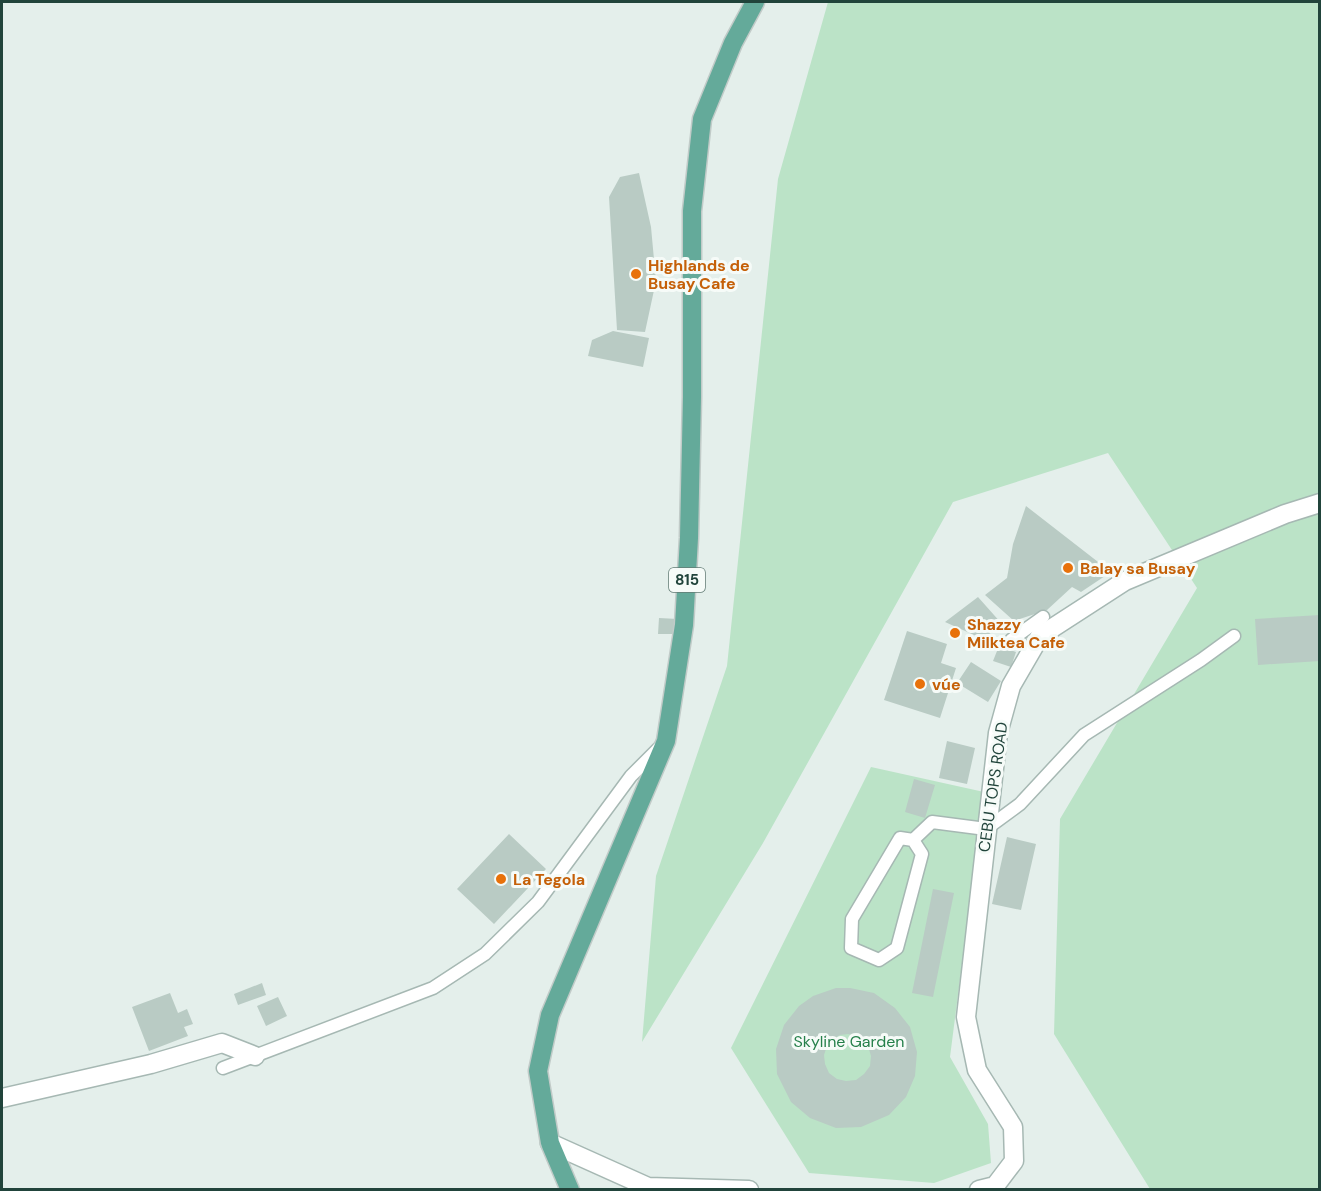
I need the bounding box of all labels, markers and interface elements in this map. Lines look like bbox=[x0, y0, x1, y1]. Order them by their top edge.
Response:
place label: Highlands de Busay Cafe bbox=[648, 255, 750, 294]
marker: Highlands de Busay Cafe bbox=[629, 267, 643, 281]
place label: Balay sa Busay bbox=[1080, 558, 1196, 579]
marker: Balay sa Busay bbox=[1061, 561, 1075, 575]
road number: 815 bbox=[669, 568, 705, 592]
place label: Shazzy Milktea Cafe bbox=[967, 614, 1065, 653]
marker: Shazzy Milktea Cafe bbox=[948, 626, 962, 640]
place label: vúe bbox=[932, 674, 961, 695]
marker: vúe bbox=[913, 677, 927, 691]
street label: CEBU TOPS ROAD bbox=[973, 721, 1013, 853]
place label: La Tegola bbox=[513, 869, 585, 890]
marker: La Tegola bbox=[494, 872, 508, 886]
park label: Skyline Garden bbox=[794, 1031, 904, 1052]

